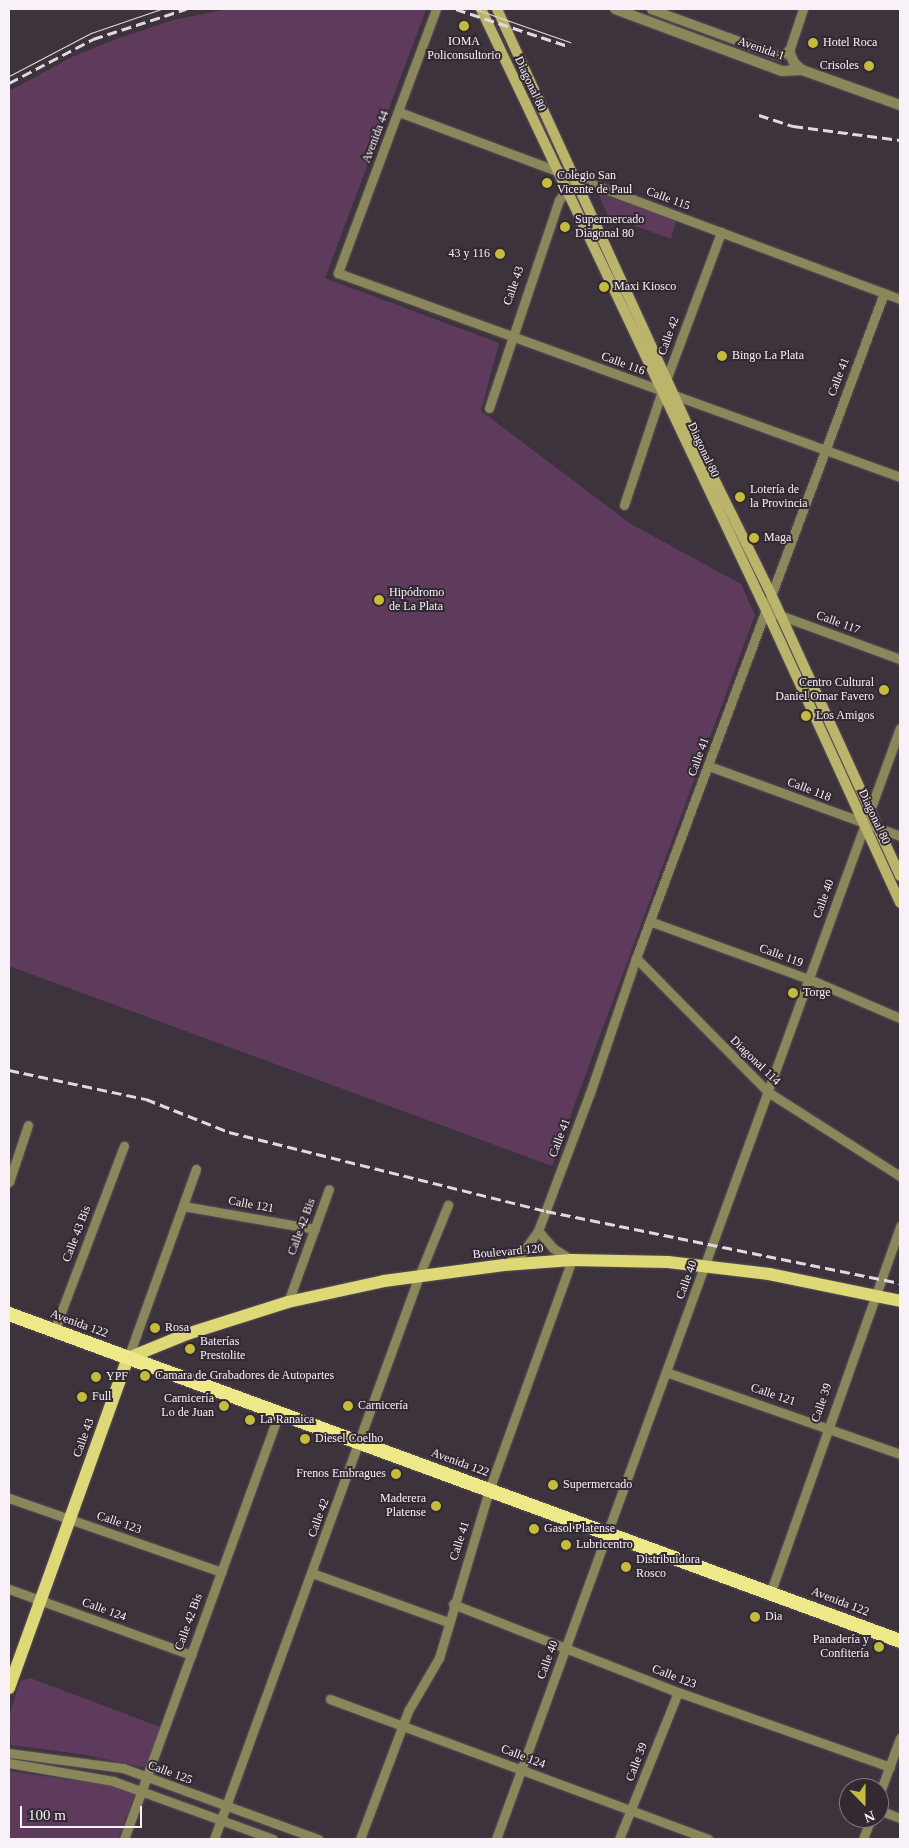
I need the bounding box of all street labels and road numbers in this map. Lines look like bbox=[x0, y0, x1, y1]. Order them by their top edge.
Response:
street label: Avenida 1 bbox=[736, 34, 786, 64]
street label: Diagonal 80 bbox=[511, 54, 549, 114]
street label: Avenida 44 bbox=[359, 109, 393, 165]
street label: Calle 115 bbox=[644, 184, 692, 214]
street label: Calle 43 bbox=[501, 265, 527, 307]
street label: Calle 42 bbox=[655, 315, 683, 357]
street label: Calle 116 bbox=[599, 349, 647, 379]
street label: Calle 41 bbox=[825, 356, 853, 398]
street label: Diagonal 80 bbox=[684, 420, 722, 480]
street label: Calle 117 bbox=[814, 608, 862, 638]
street label: Calle 41 bbox=[685, 736, 713, 778]
street label: Calle 118 bbox=[785, 775, 833, 805]
street label: Diagonal 80 bbox=[855, 787, 893, 847]
street label: Calle 40 bbox=[810, 878, 838, 920]
street label: Calle 119 bbox=[757, 941, 805, 971]
street label: Diagonal 114 bbox=[727, 1033, 783, 1089]
street label: Calle 41 bbox=[546, 1117, 574, 1159]
street label: Calle 121 bbox=[227, 1194, 275, 1216]
street label: Calle 42 Bis bbox=[285, 1197, 319, 1257]
street label: Calle 43 Bis bbox=[60, 1204, 94, 1264]
street label: Boulevard 120 bbox=[472, 1242, 544, 1262]
street label: Calle 40 bbox=[673, 1259, 701, 1301]
street label: Avenida 122 bbox=[48, 1307, 110, 1341]
street label: Calle 121 bbox=[749, 1381, 797, 1409]
street label: Calle 39 bbox=[809, 1382, 835, 1424]
street label: Calle 43 bbox=[70, 1417, 98, 1459]
street label: Avenida 122 bbox=[429, 1446, 491, 1480]
street label: Calle 42 bbox=[305, 1497, 333, 1539]
street label: Calle 123 bbox=[95, 1509, 143, 1537]
street label: Calle 41 bbox=[447, 1520, 473, 1562]
street label: Avenida 122 bbox=[809, 1584, 871, 1620]
street label: Calle 42 Bis bbox=[172, 1592, 206, 1652]
street label: Calle 124 bbox=[80, 1595, 128, 1625]
street label: Calle 40 bbox=[534, 1639, 562, 1681]
street label: Calle 123 bbox=[650, 1662, 698, 1692]
street label: Calle 39 bbox=[623, 1741, 651, 1783]
street label: Calle 124 bbox=[499, 1742, 547, 1772]
street label: Calle 125 bbox=[146, 1758, 194, 1788]

